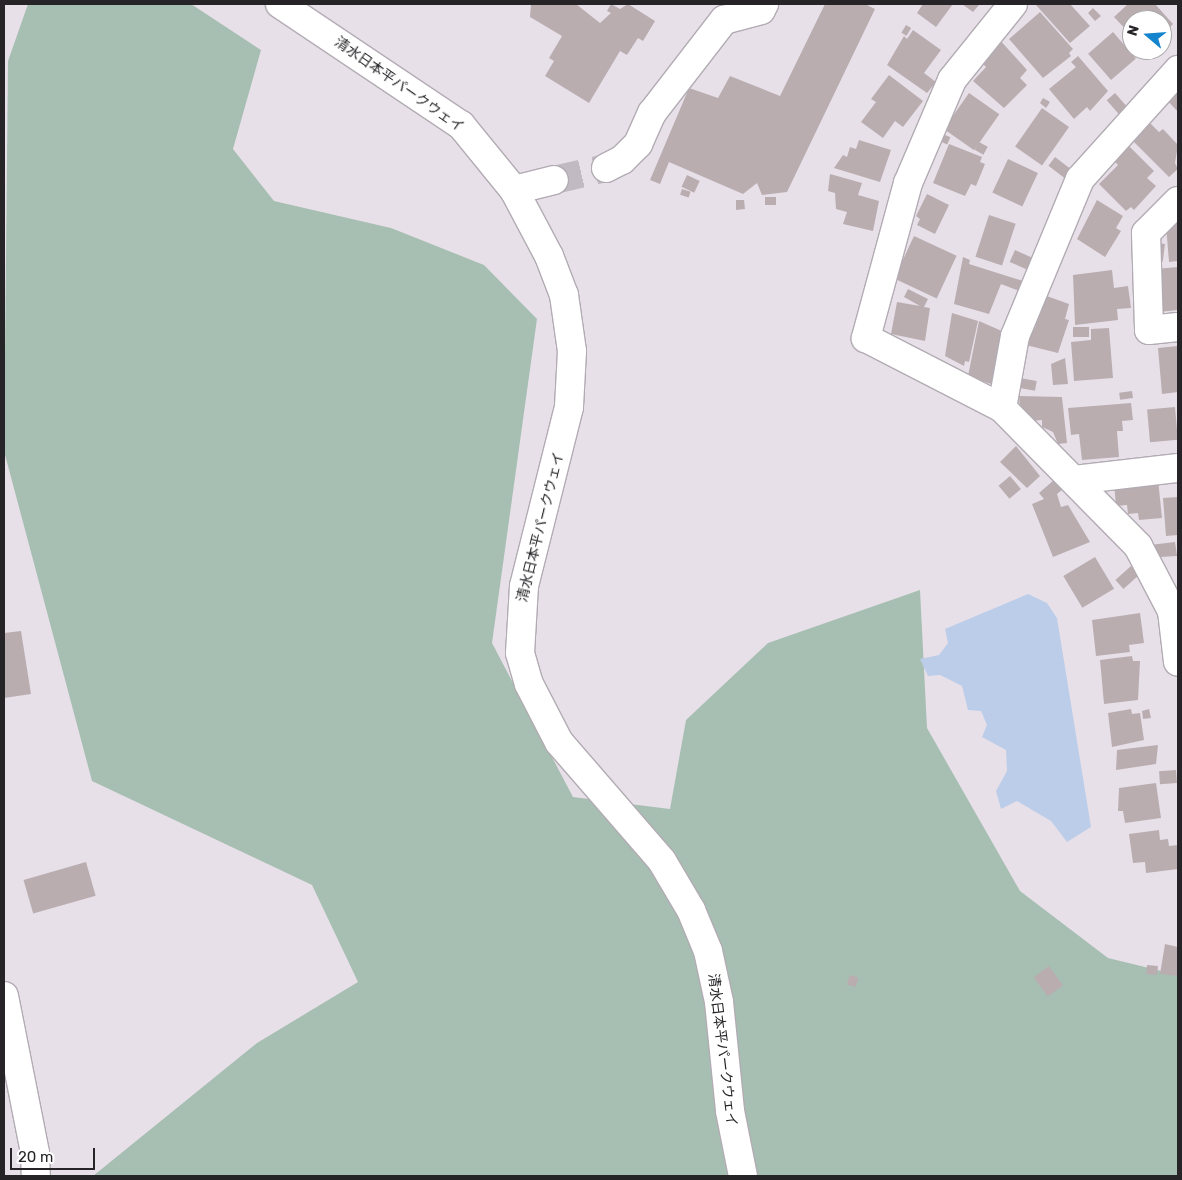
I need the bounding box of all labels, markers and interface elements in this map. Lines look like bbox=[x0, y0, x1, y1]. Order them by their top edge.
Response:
north arrow bbox=[1122, 10, 1172, 60]
text: N bbox=[1124, 23, 1143, 38]
street label: 清水日本平パークウェイ bbox=[331, 34, 467, 136]
street label: 清水日本平パークウェイ bbox=[514, 450, 568, 604]
street label: 清水日本平パークウェイ bbox=[704, 973, 740, 1127]
scale bar bbox=[12, 1138, 98, 1170]
text: 20 m bbox=[18, 1148, 53, 1166]

